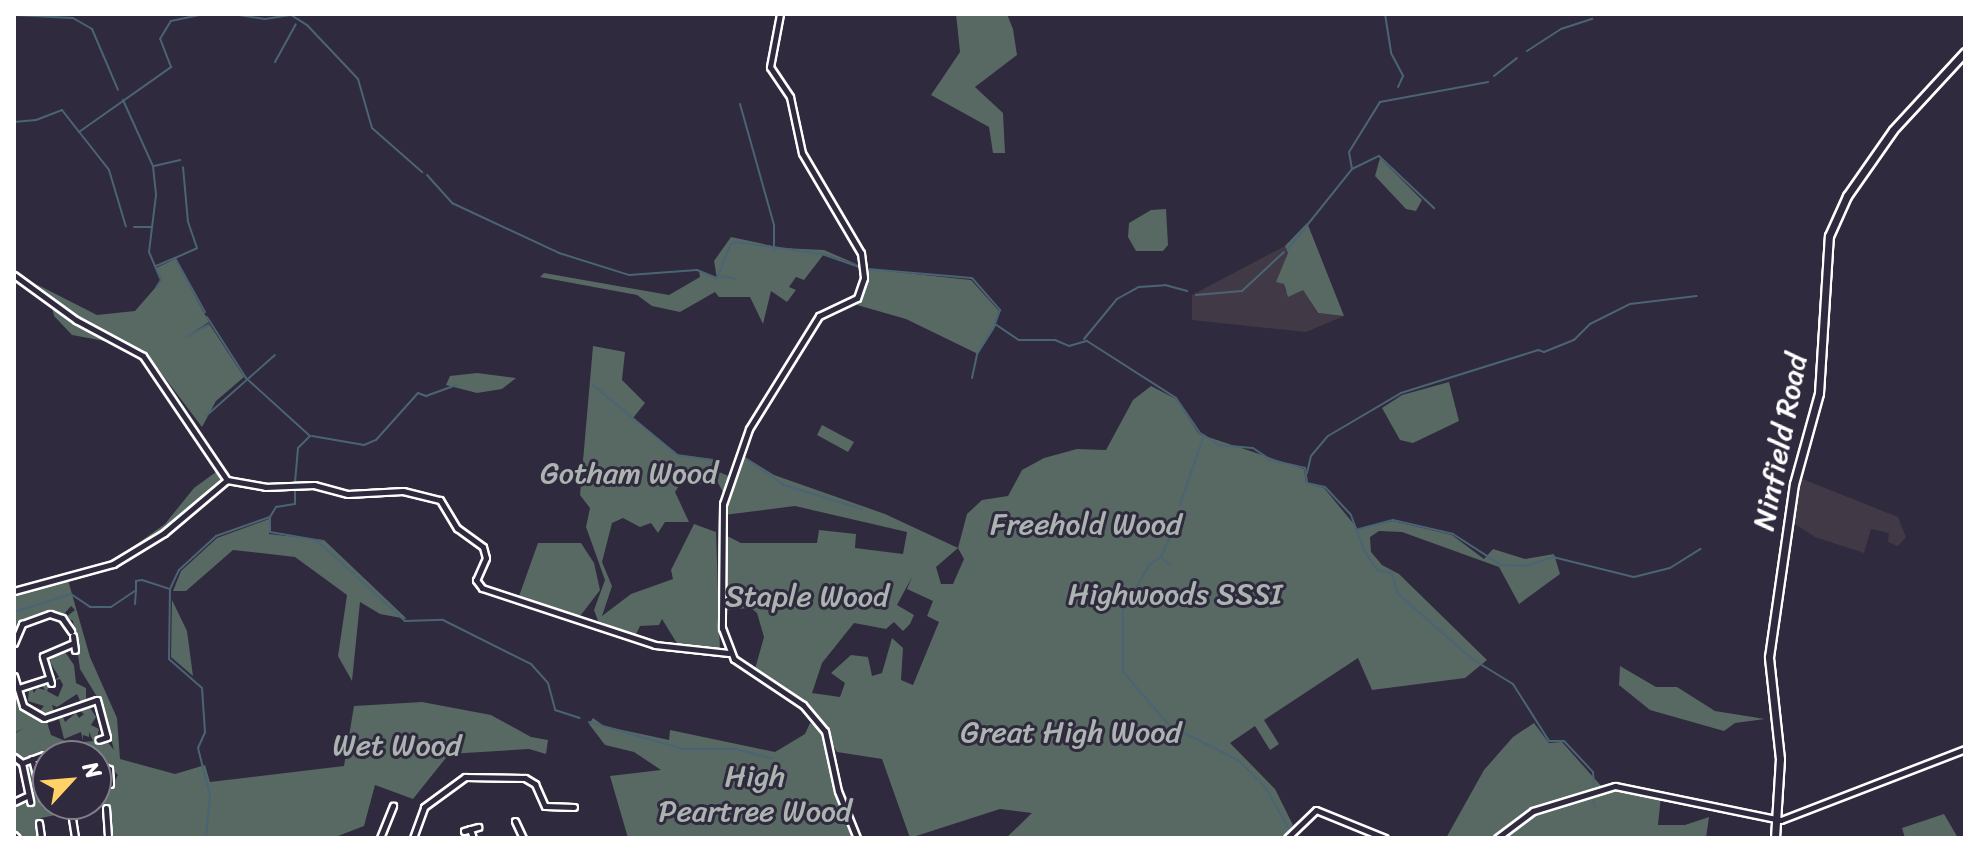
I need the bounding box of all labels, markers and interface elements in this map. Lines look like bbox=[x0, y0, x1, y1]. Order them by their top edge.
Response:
street label: Ninfield Road bbox=[1745, 351, 1815, 533]
park label: Gotham Wood bbox=[540, 455, 718, 491]
park label: Freehold Wood bbox=[990, 506, 1182, 542]
park label: Highwoods SSSI bbox=[1068, 576, 1282, 612]
park label: Staple Wood bbox=[725, 578, 889, 614]
park label: Great High Wood bbox=[961, 714, 1181, 750]
park label: Wet Wood bbox=[333, 727, 461, 763]
north arrow bbox=[32, 740, 112, 820]
text: N bbox=[71, 755, 113, 786]
park label: High Peartree Wood bbox=[658, 758, 852, 828]

